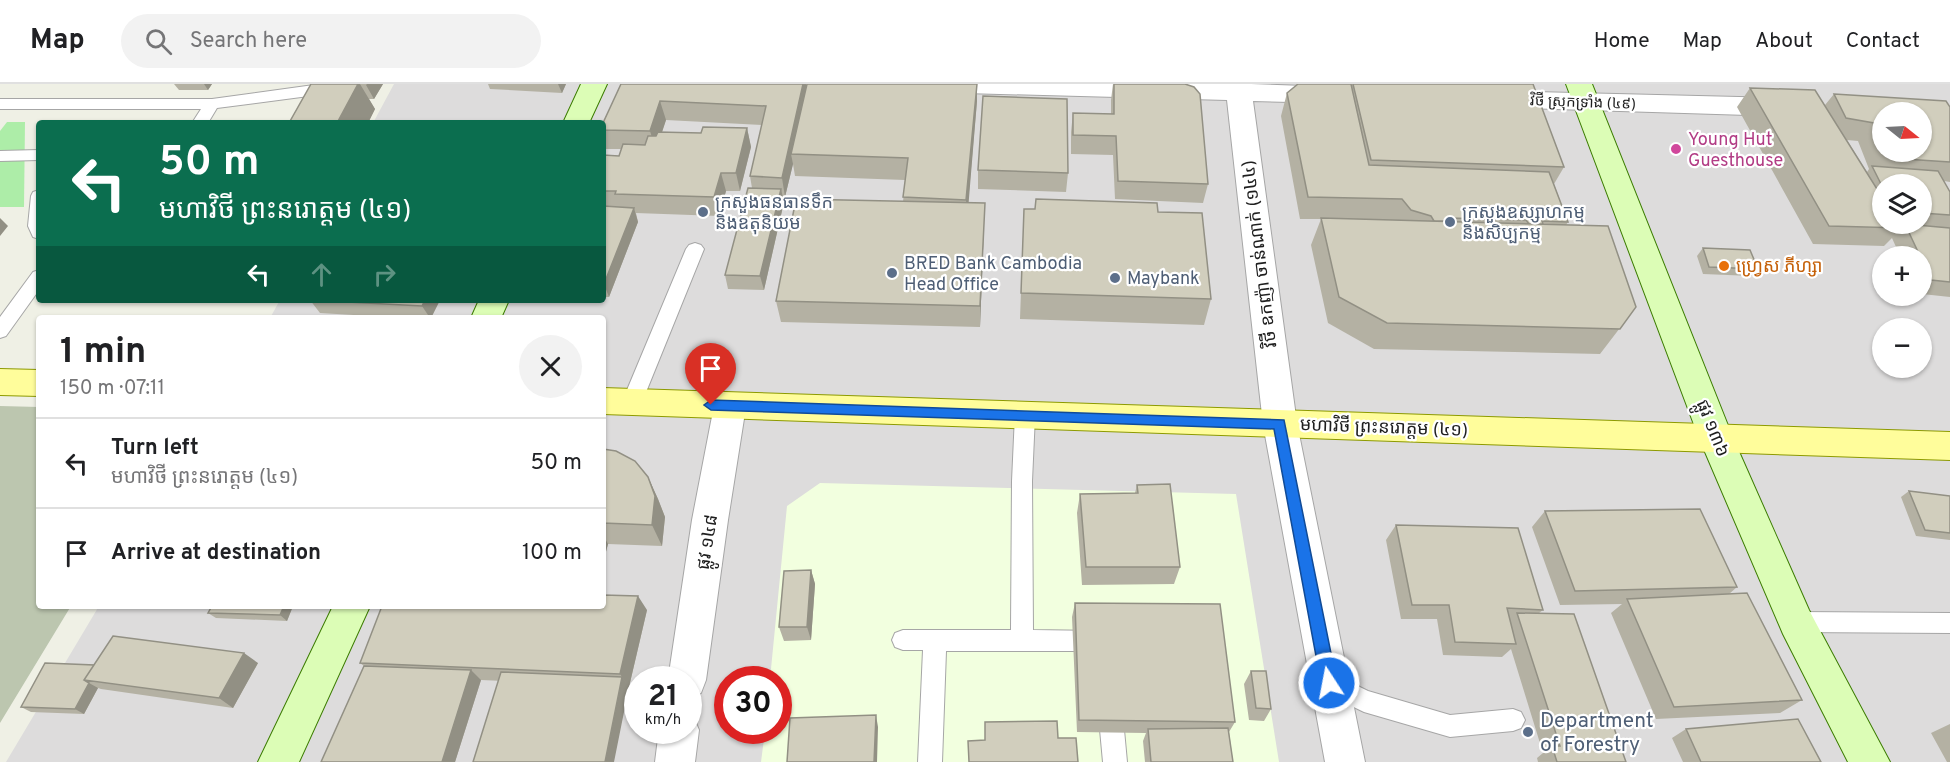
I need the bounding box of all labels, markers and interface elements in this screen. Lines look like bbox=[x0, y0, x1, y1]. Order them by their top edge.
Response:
search box bbox=[121, 14, 541, 68]
text: Map bbox=[30, 23, 85, 59]
icon: search bbox=[142, 25, 175, 58]
text: Search here bbox=[190, 28, 307, 55]
text: Home bbox=[1594, 28, 1650, 55]
text: Map bbox=[1683, 28, 1722, 55]
text: About bbox=[1755, 28, 1813, 55]
text: Contact bbox=[1846, 28, 1920, 55]
street label: វិថី ស្រុកទ្រាំង (៤៩) bbox=[1529, 91, 1636, 115]
north arrow bbox=[1872, 102, 1932, 162]
map controls bbox=[1872, 102, 1932, 378]
place label: Young Hut Guesthouse bbox=[1688, 129, 1783, 173]
text: 50 m bbox=[159, 137, 260, 190]
marker: Young Hut Guesthouse bbox=[1669, 142, 1683, 156]
icon: left bbox=[60, 144, 138, 222]
street label: វិថី ឧកញ៉ា ចាន់ណាក់ (១៤៤) bbox=[1236, 159, 1284, 350]
button: layers bbox=[1872, 174, 1932, 234]
place label: ក្រសួងធនធានទឹក និងឧតុនិយម bbox=[715, 192, 833, 236]
text: មហាវិថី ព្រះនរោត្តម (៤១) bbox=[159, 194, 412, 228]
place label: ក្រសួងឧស្សាហកម្ម និងសិប្បកម្ម bbox=[1462, 202, 1585, 246]
marker: ក្រសួងធនធានទឹក និងឧតុនិយម bbox=[696, 205, 710, 219]
marker: ក្រសួងឧស្សាហកម្ម និងសិប្បកម្ម bbox=[1443, 215, 1457, 229]
button: + bbox=[1872, 246, 1932, 306]
place label: BRED Bank Cambodia Head Office bbox=[904, 253, 1082, 297]
place label: ហ្វ្រេស ភីហ្សា bbox=[1736, 256, 1823, 279]
icon: left bbox=[242, 258, 275, 291]
icon: ahead bbox=[305, 258, 338, 291]
icon: right bbox=[368, 258, 401, 291]
marker: ហ្វ្រេស ភីហ្សា bbox=[1717, 259, 1731, 273]
marker: BRED Bank Cambodia Head Office bbox=[885, 266, 899, 280]
place label: Maybank bbox=[1127, 268, 1200, 291]
marker: Maybank bbox=[1108, 271, 1122, 285]
button: − bbox=[1872, 318, 1932, 378]
text: 1 min bbox=[60, 330, 146, 376]
button: close bbox=[519, 335, 582, 398]
pin bbox=[685, 343, 736, 405]
icon: arrive bbox=[694, 352, 727, 385]
text: 150 m · 07:11 bbox=[60, 376, 165, 402]
street label: ផ្លូវ ១៣៦ bbox=[1687, 396, 1733, 462]
street label: មហាវិថី ព្រះនរោត្តម (៤១) bbox=[1299, 413, 1469, 443]
text: Turn left bbox=[111, 435, 199, 462]
icon: left bbox=[60, 447, 93, 480]
text: 50 m bbox=[530, 450, 582, 477]
text: មហាវិថី ព្រះនរោត្តម (៤១) bbox=[111, 465, 298, 491]
street label: ផ្លូវ ១៤៨ bbox=[693, 513, 727, 572]
icon: arrive bbox=[60, 537, 93, 570]
text: Arrive at destination bbox=[111, 540, 321, 567]
text: 100 m bbox=[522, 540, 582, 567]
position arrow bbox=[1297, 651, 1361, 715]
speed limit sign: 30 bbox=[714, 666, 792, 744]
text: 21 bbox=[648, 679, 678, 716]
place label: Department of Forestry bbox=[1540, 708, 1654, 759]
text: km/h bbox=[645, 711, 681, 730]
marker: Department of Forestry bbox=[1521, 725, 1535, 739]

